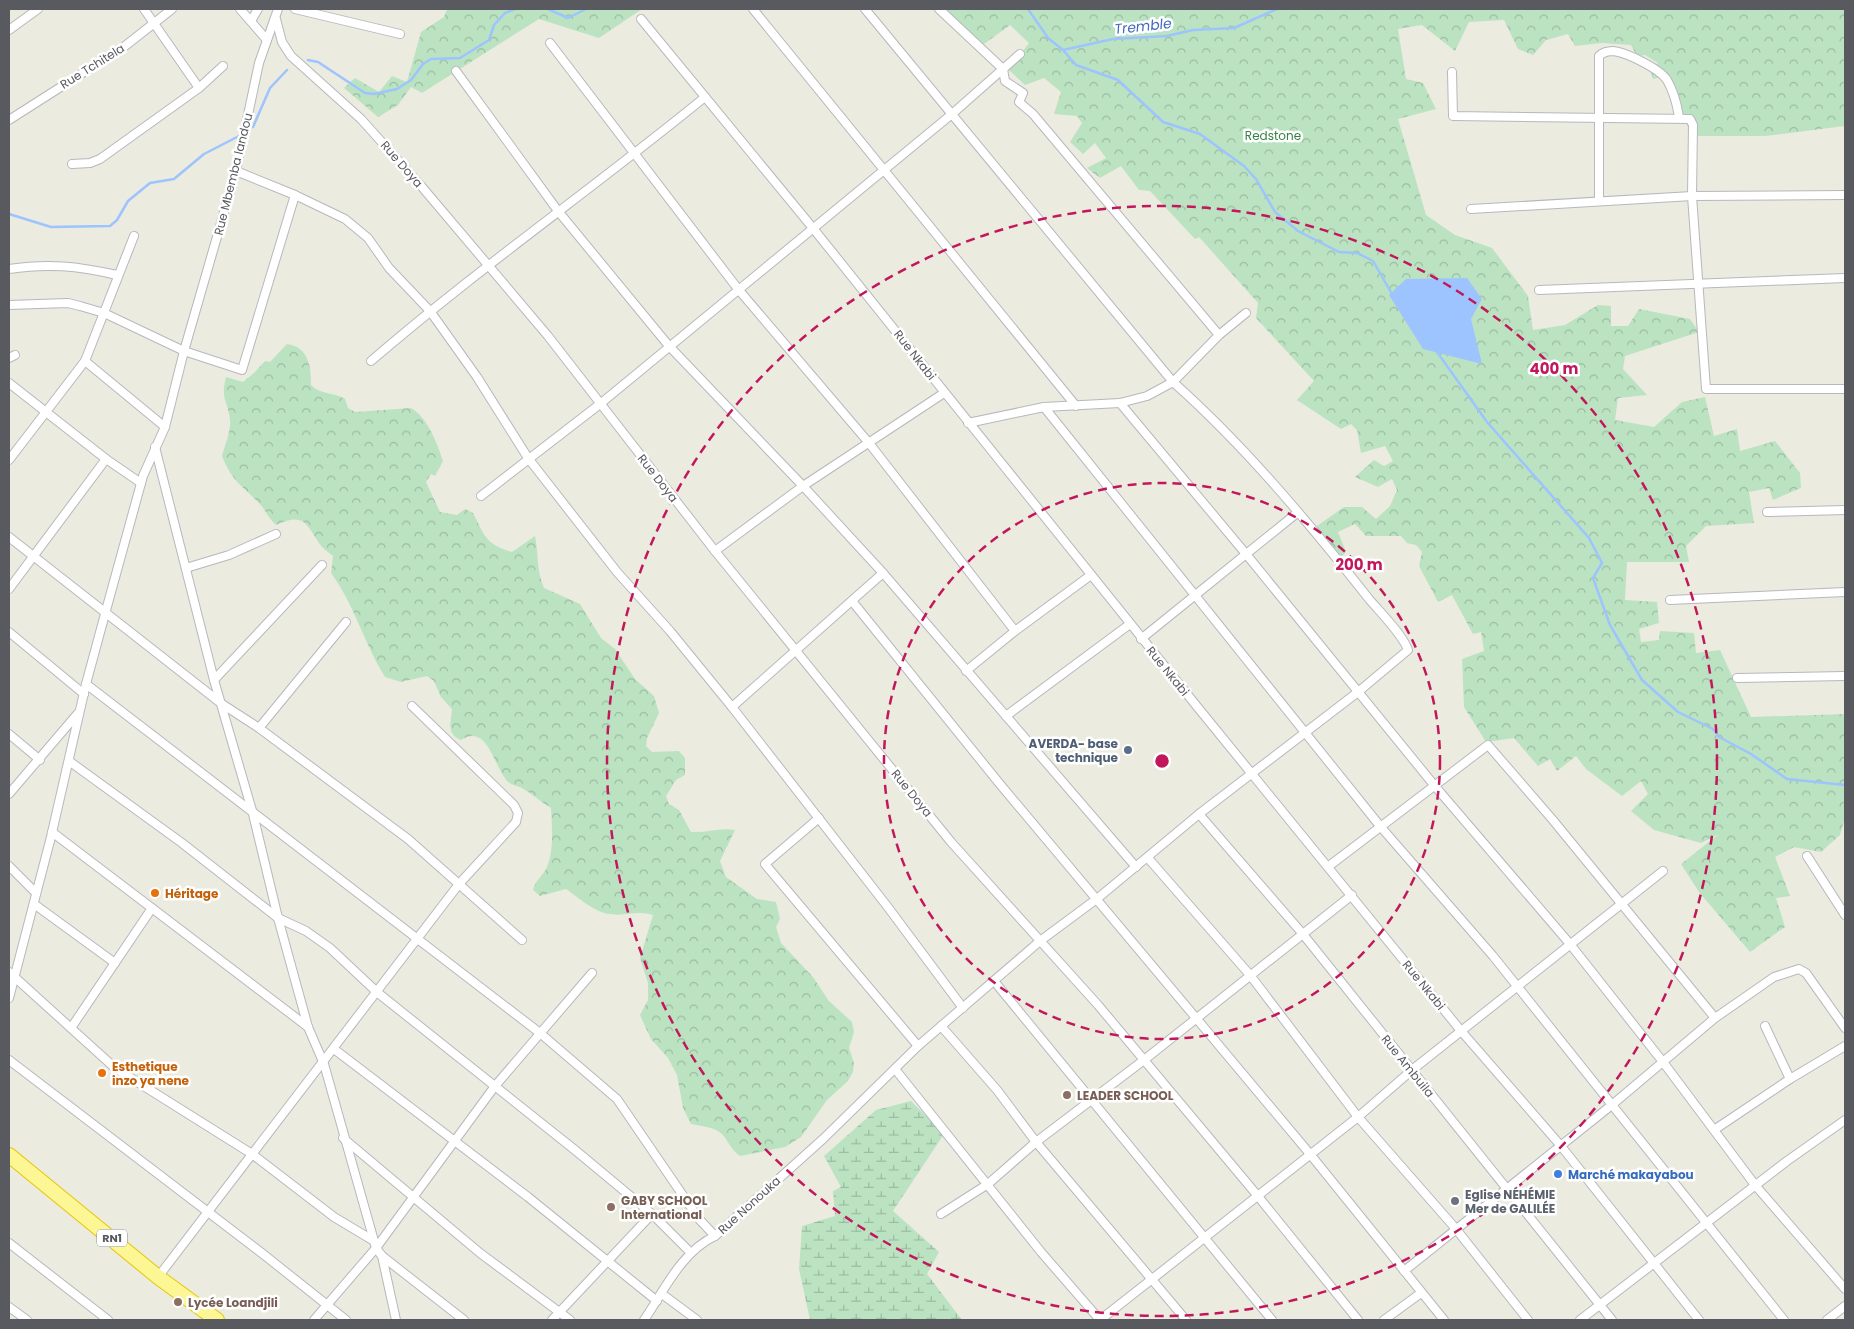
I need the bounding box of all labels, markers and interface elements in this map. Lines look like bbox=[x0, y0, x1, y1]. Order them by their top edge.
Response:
water label: Tremble bbox=[1113, 13, 1173, 39]
street label: Rue Tchitela bbox=[57, 39, 127, 93]
street label: Rue Mbemba landou bbox=[210, 111, 256, 237]
park label: Redstone bbox=[1245, 127, 1301, 144]
street label: Rue Doya bbox=[377, 137, 427, 191]
street label: Rue Nkabi bbox=[890, 326, 940, 384]
text: 400 m bbox=[1530, 358, 1579, 379]
street label: Rue Doya bbox=[634, 450, 682, 506]
text: 200 m bbox=[1335, 554, 1383, 575]
street label: Rue Nkabi bbox=[1143, 643, 1193, 699]
place label: AVERDA- base technique bbox=[1029, 735, 1119, 766]
marker: AVERDA- base technique bbox=[1122, 744, 1134, 756]
centre of rings bbox=[1153, 752, 1171, 770]
street label: Rue Doya bbox=[888, 766, 936, 820]
place label: Héritage bbox=[165, 885, 219, 902]
marker: Héritage bbox=[149, 887, 161, 899]
street label: Rue Nkabi bbox=[1399, 957, 1449, 1013]
street label: Rue Ambuila bbox=[1378, 1031, 1438, 1101]
place label: Esthetique inzo ya nene bbox=[112, 1058, 190, 1089]
marker: Esthetique inzo ya nene bbox=[96, 1067, 108, 1079]
place label: LEADER SCHOOL bbox=[1077, 1087, 1174, 1104]
marker: LEADER SCHOOL bbox=[1061, 1089, 1073, 1101]
place label: Marché makayabou bbox=[1568, 1166, 1694, 1183]
marker: Marché makayabou bbox=[1552, 1168, 1564, 1180]
street label: Rue Nonouka bbox=[714, 1172, 784, 1238]
place label: Eglise NÉHÉMIE Mer de GALILÉE bbox=[1465, 1186, 1555, 1217]
place label: GABY SCHOOL International bbox=[621, 1192, 708, 1223]
marker: Eglise NÉHÉMIE Mer de GALILÉE bbox=[1449, 1195, 1461, 1207]
marker: GABY SCHOOL International bbox=[605, 1201, 617, 1213]
road number: RN1 bbox=[97, 1230, 127, 1246]
place label: Lycée Loandjili bbox=[188, 1294, 278, 1311]
marker: Lycée Loandjili bbox=[172, 1296, 184, 1308]

